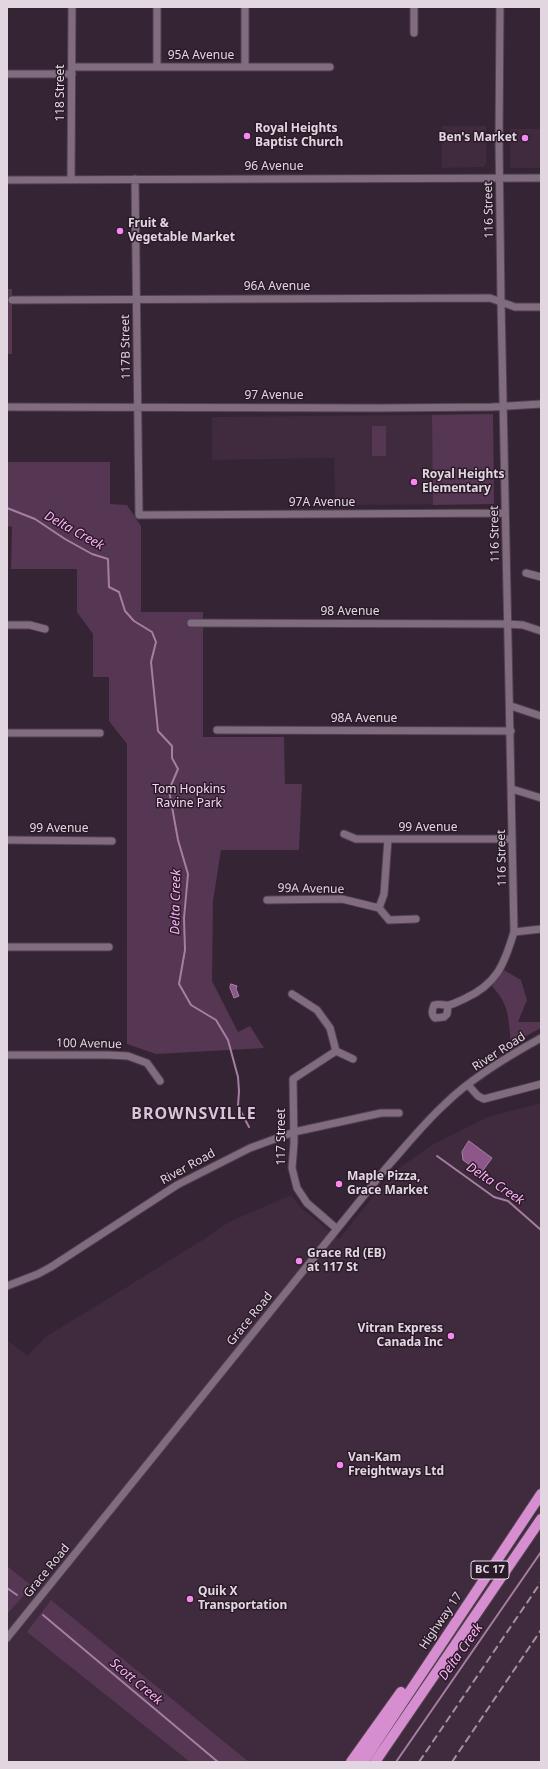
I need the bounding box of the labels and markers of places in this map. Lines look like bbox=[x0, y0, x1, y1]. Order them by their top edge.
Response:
place label: Royal Heights Baptist Church bbox=[255, 122, 343, 150]
marker: Royal Heights Baptist Church bbox=[242, 131, 252, 141]
place label: Ben's Market bbox=[439, 131, 517, 145]
marker: Ben's Market bbox=[520, 133, 530, 143]
place label: Fruit & Vegetable Market bbox=[128, 217, 235, 245]
marker: Fruit & Vegetable Market bbox=[115, 226, 125, 236]
place label: Royal Heights Elementary bbox=[422, 468, 504, 496]
marker: Royal Heights Elementary bbox=[409, 477, 419, 487]
place label: Maple Pizza, Grace Market bbox=[347, 1170, 428, 1198]
marker: Maple Pizza, Grace Market bbox=[334, 1179, 344, 1189]
place label: Grace Rd (EB) at 117 St bbox=[307, 1247, 386, 1275]
marker: Grace Rd (EB) at 117 St bbox=[294, 1256, 304, 1266]
place label: Vitran Express Canada Inc bbox=[358, 1322, 443, 1350]
marker: Vitran Express Canada Inc bbox=[446, 1331, 456, 1341]
place label: Van-Kam Freightways Ltd bbox=[348, 1451, 444, 1479]
marker: Van-Kam Freightways Ltd bbox=[335, 1460, 345, 1470]
place label: Quik X Transportation bbox=[198, 1585, 287, 1613]
marker: Quik X Transportation bbox=[185, 1594, 195, 1604]

